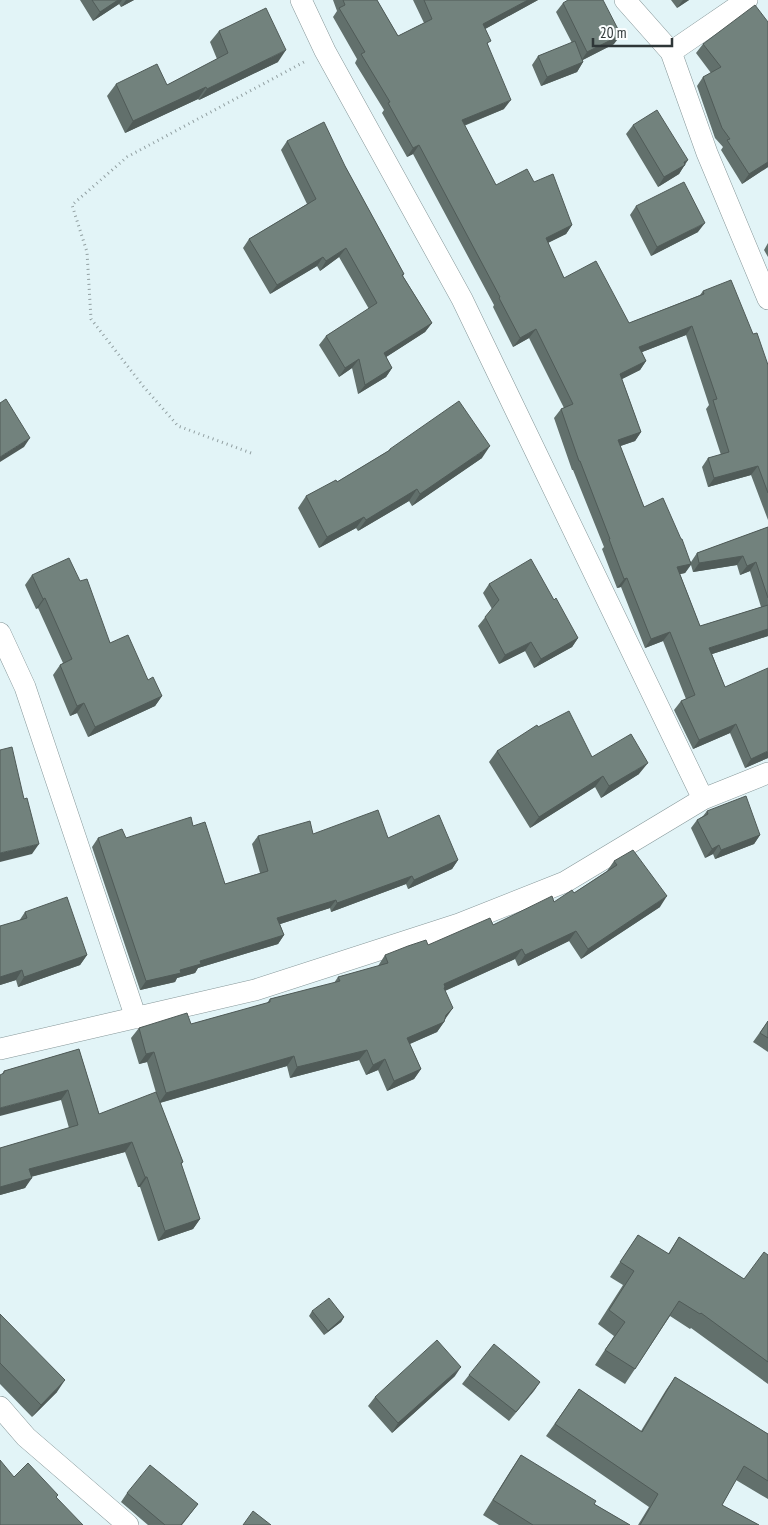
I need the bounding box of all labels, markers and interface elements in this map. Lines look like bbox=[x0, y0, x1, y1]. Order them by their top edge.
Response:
scale bar bbox=[593, 15, 672, 47]
text: 20 m bbox=[600, 23, 626, 42]

